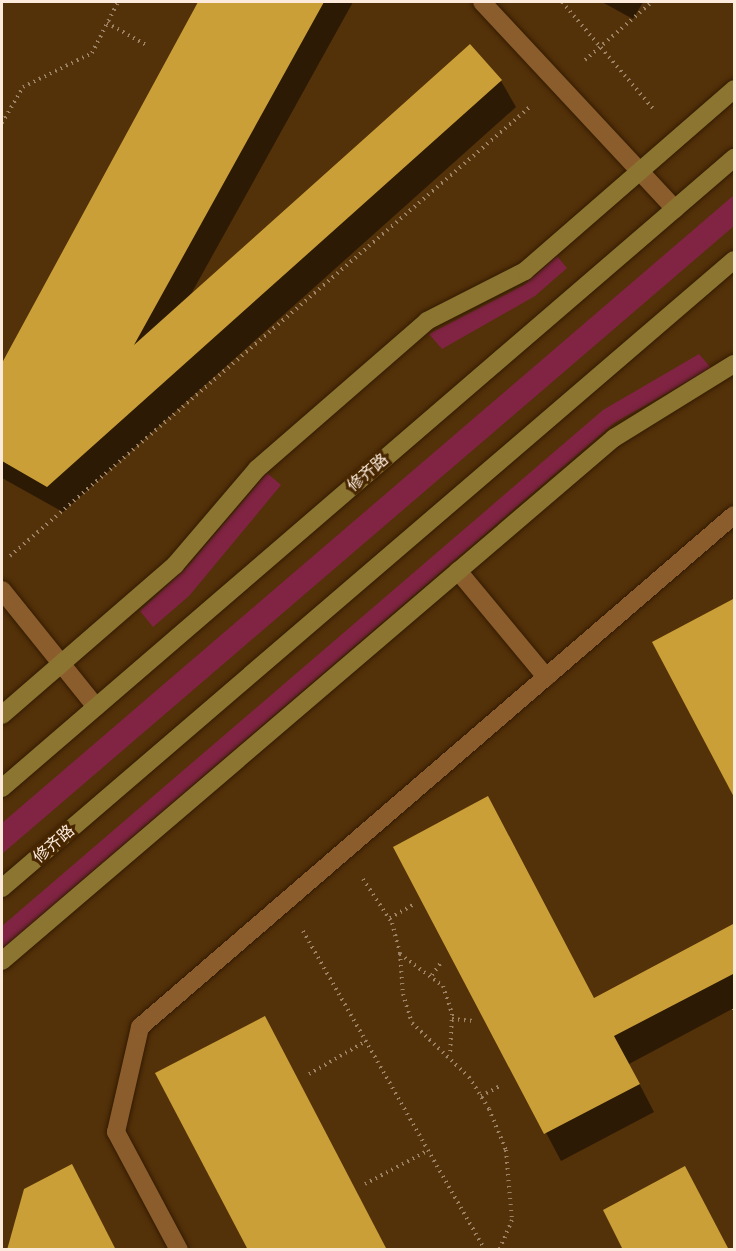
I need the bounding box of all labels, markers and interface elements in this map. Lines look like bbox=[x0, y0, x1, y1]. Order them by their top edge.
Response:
street label: 修齐路 bbox=[344, 450, 392, 496]
street label: 修齐路 bbox=[30, 821, 78, 867]

